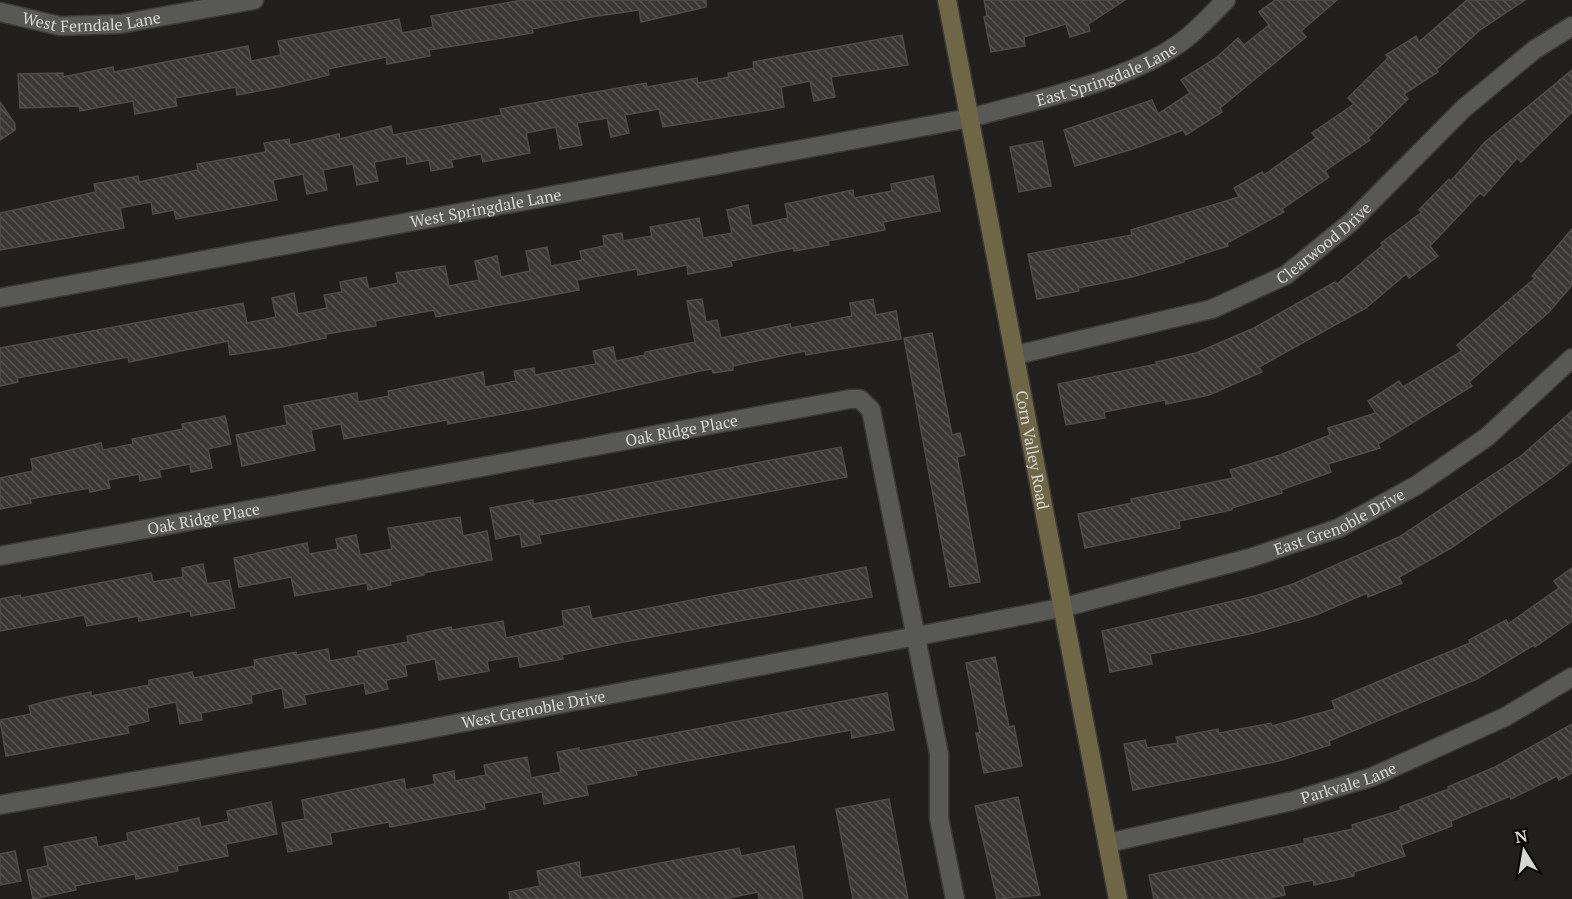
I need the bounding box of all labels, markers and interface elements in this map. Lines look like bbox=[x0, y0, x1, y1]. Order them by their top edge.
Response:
street label: West Ferndale Lane bbox=[20, 6, 162, 37]
street label: East Springdale Lane bbox=[1034, 37, 1181, 111]
street label: West Springdale Lane bbox=[408, 183, 563, 233]
street label: Clearwood Drive bbox=[1273, 197, 1376, 289]
street label: Corn Valley Road bbox=[1010, 389, 1055, 511]
street label: Oak Ridge Place bbox=[623, 409, 740, 451]
street label: East Grenoble Drive bbox=[1271, 483, 1408, 560]
street label: Oak Ridge Place bbox=[145, 497, 262, 540]
street label: West Grenoble Drive bbox=[460, 685, 607, 733]
street label: Parkvale Lane bbox=[1298, 756, 1400, 809]
north arrow bbox=[1494, 821, 1554, 881]
text: N bbox=[1513, 824, 1529, 848]

